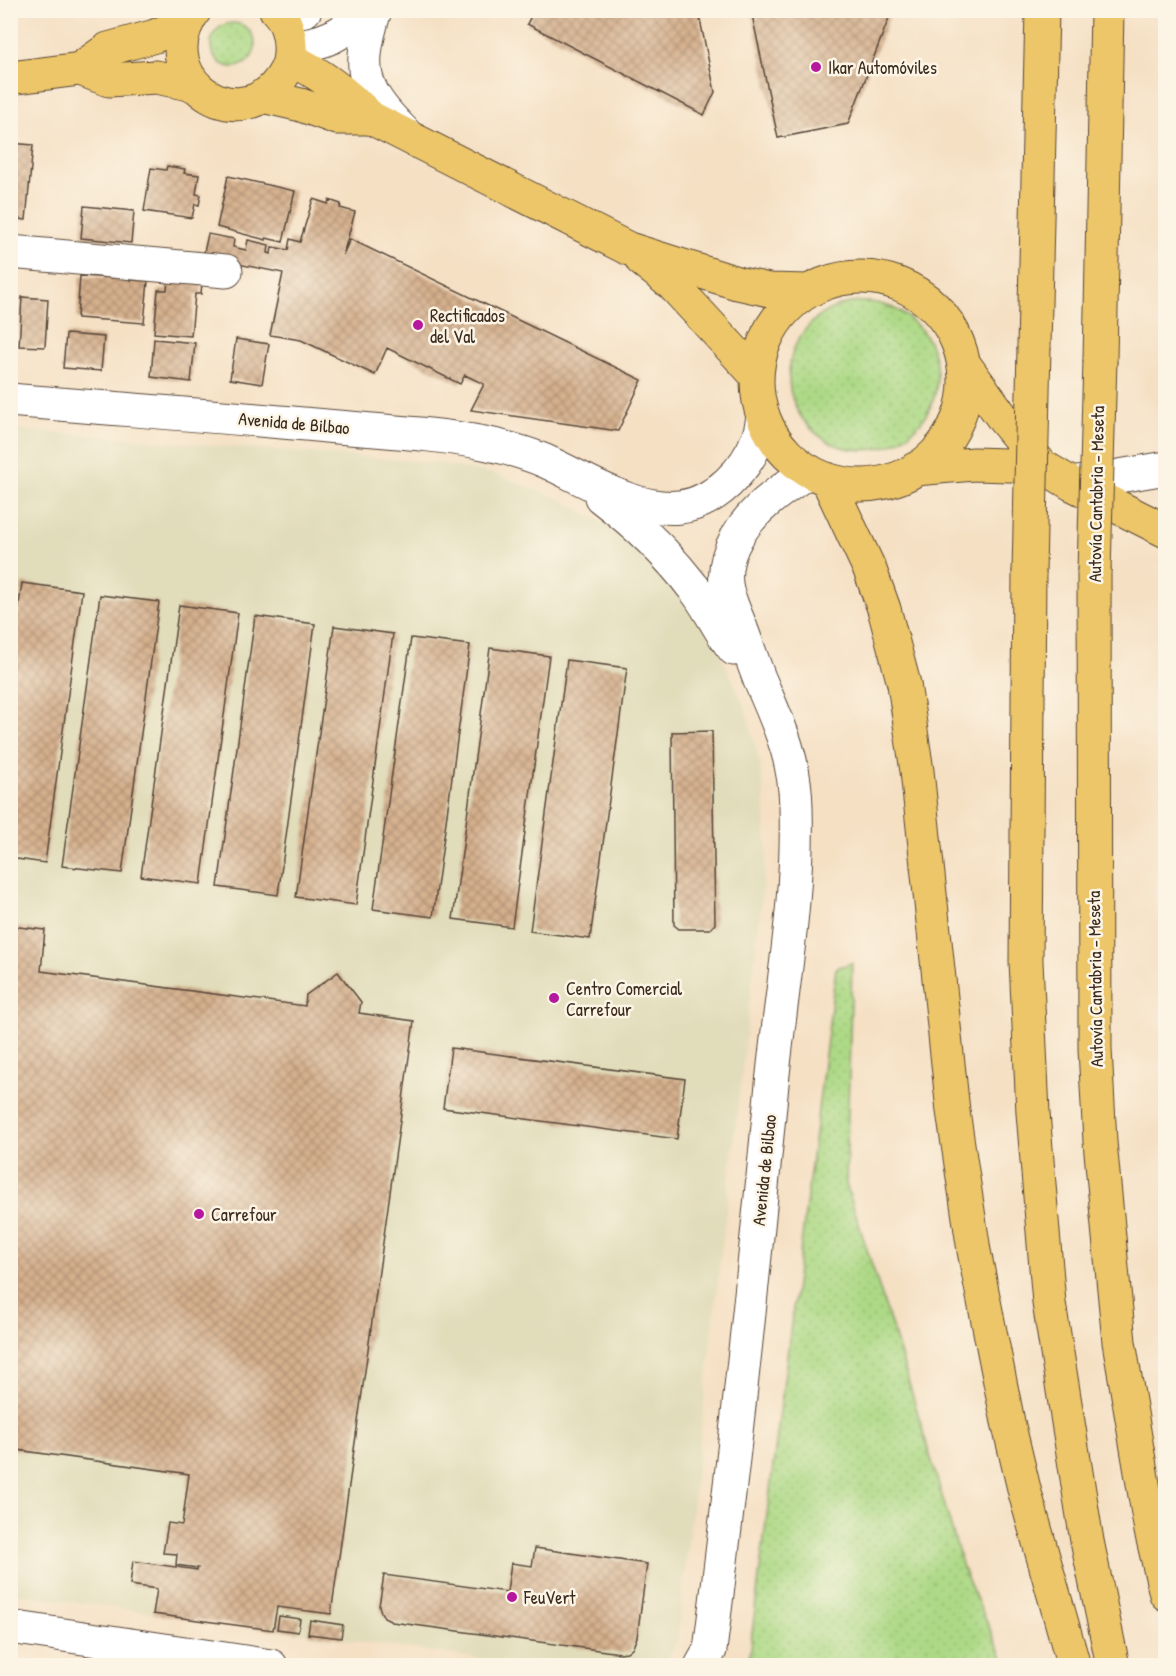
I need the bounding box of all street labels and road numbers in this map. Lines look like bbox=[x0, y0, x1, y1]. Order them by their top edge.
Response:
street label: Avenida de Bilbao bbox=[237, 406, 351, 440]
street label: Autovía Cantabria - Meseta bbox=[1082, 406, 1110, 582]
street label: Autovía Cantabria - Meseta bbox=[1081, 891, 1109, 1067]
street label: Avenida de Bilbao bbox=[746, 1113, 782, 1227]

